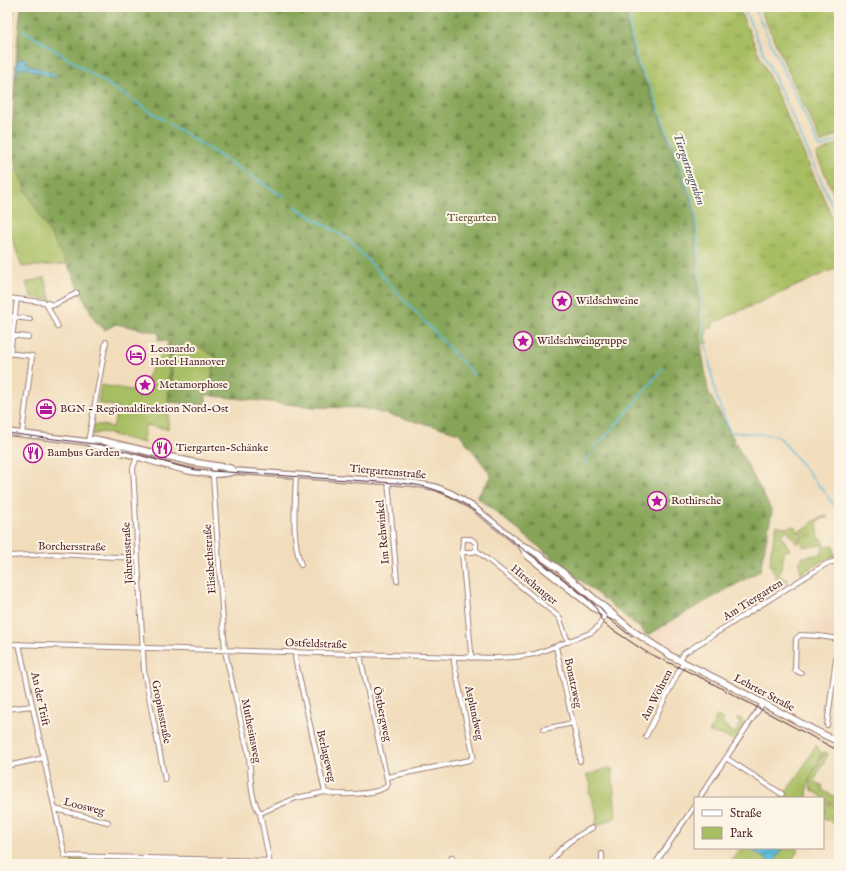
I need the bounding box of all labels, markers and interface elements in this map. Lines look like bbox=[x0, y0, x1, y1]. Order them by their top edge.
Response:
water label: Tiergartengraben bbox=[669, 131, 709, 208]
park label: Tiergarten bbox=[447, 211, 497, 225]
place icon: Wildschweine bbox=[551, 290, 573, 312]
place label: Wildschweine bbox=[576, 294, 639, 308]
place icon: Wildschweingruppe bbox=[512, 330, 534, 352]
place label: Wildschweingruppe bbox=[537, 334, 627, 348]
place label: Leonardo Hotel Hannover bbox=[150, 342, 225, 369]
hotel icon: Leonardo Hotel Hannover bbox=[125, 344, 147, 366]
place icon: Metamorphose bbox=[134, 374, 156, 396]
place label: Metamorphose bbox=[159, 378, 228, 392]
office icon: BGN - Regionaldirektion Nord-Ost bbox=[35, 398, 57, 420]
place label: BGN - Regionaldirektion Nord-Ost bbox=[60, 402, 229, 416]
restaurant icon: Tiergarten-Schänke bbox=[151, 437, 173, 459]
place label: Tiergarten-Schänke bbox=[176, 441, 268, 455]
restaurant icon: Bambus Garden bbox=[22, 442, 44, 464]
place label: Bambus Garden bbox=[47, 446, 120, 460]
street label: Tiergartenstraße bbox=[349, 462, 427, 482]
place icon: Rothirsche bbox=[646, 490, 668, 512]
place label: Rothirsche bbox=[671, 494, 721, 508]
street label: Im Rehwinkel bbox=[373, 499, 393, 565]
street label: Jöhrensstraße bbox=[119, 522, 137, 586]
street label: Elisabethstraße bbox=[201, 524, 219, 594]
street label: Borchersstraße bbox=[38, 539, 106, 555]
street label: Hirschanger bbox=[508, 562, 560, 608]
street label: Am Tiergarten bbox=[720, 576, 786, 624]
street label: Ostfeldstraße bbox=[285, 636, 347, 652]
street label: Bonatzweg bbox=[561, 657, 585, 710]
street label: Am Wöhren bbox=[638, 667, 676, 724]
street label: An der Trift bbox=[27, 670, 53, 728]
street label: Lehrter Straße bbox=[731, 671, 797, 715]
street label: Gropiusstraße bbox=[148, 679, 174, 745]
street label: Asplundweg bbox=[461, 683, 487, 743]
street label: Östbergweg bbox=[369, 685, 395, 744]
street label: Muthesiusweg bbox=[238, 698, 264, 765]
street label: Berlageweg bbox=[313, 728, 339, 785]
street label: Loosweg bbox=[62, 795, 107, 819]
legend bbox=[694, 797, 824, 849]
text: Straße bbox=[730, 806, 762, 821]
text: Park bbox=[730, 826, 753, 841]

